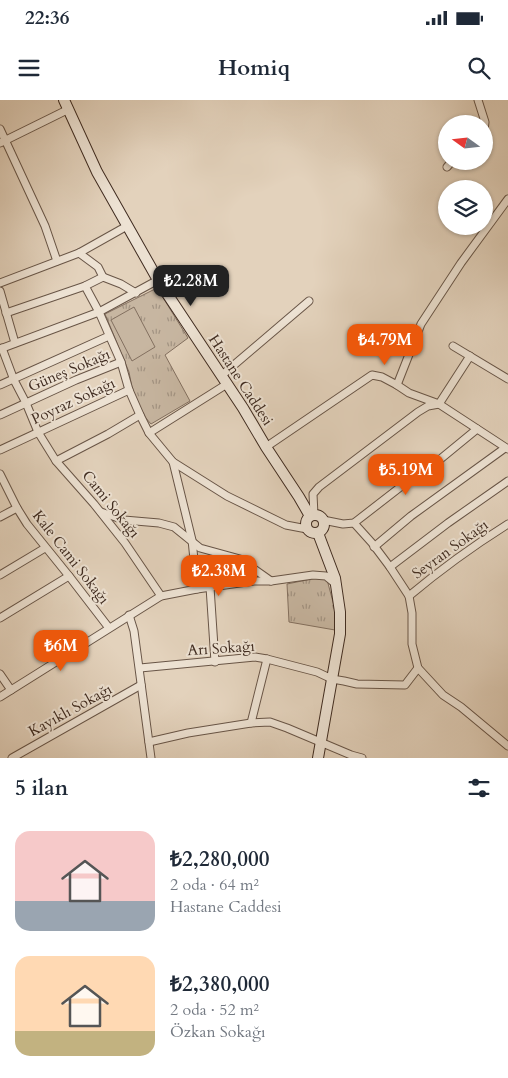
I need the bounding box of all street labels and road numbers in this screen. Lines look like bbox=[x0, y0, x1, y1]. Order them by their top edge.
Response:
street label: Hastane Caddesi bbox=[204, 331, 278, 429]
street label: Güneş Sokağı bbox=[25, 344, 113, 396]
street label: Poyraz Sokağı bbox=[28, 373, 118, 429]
street label: Cami Sokağı bbox=[78, 466, 144, 542]
street label: Kale Cami Sokağı bbox=[28, 506, 114, 608]
street label: Seyran Sokağı bbox=[408, 515, 492, 583]
street label: Arı Sokağı bbox=[187, 636, 255, 660]
street label: Kayıklı Sokağı bbox=[25, 679, 115, 741]

